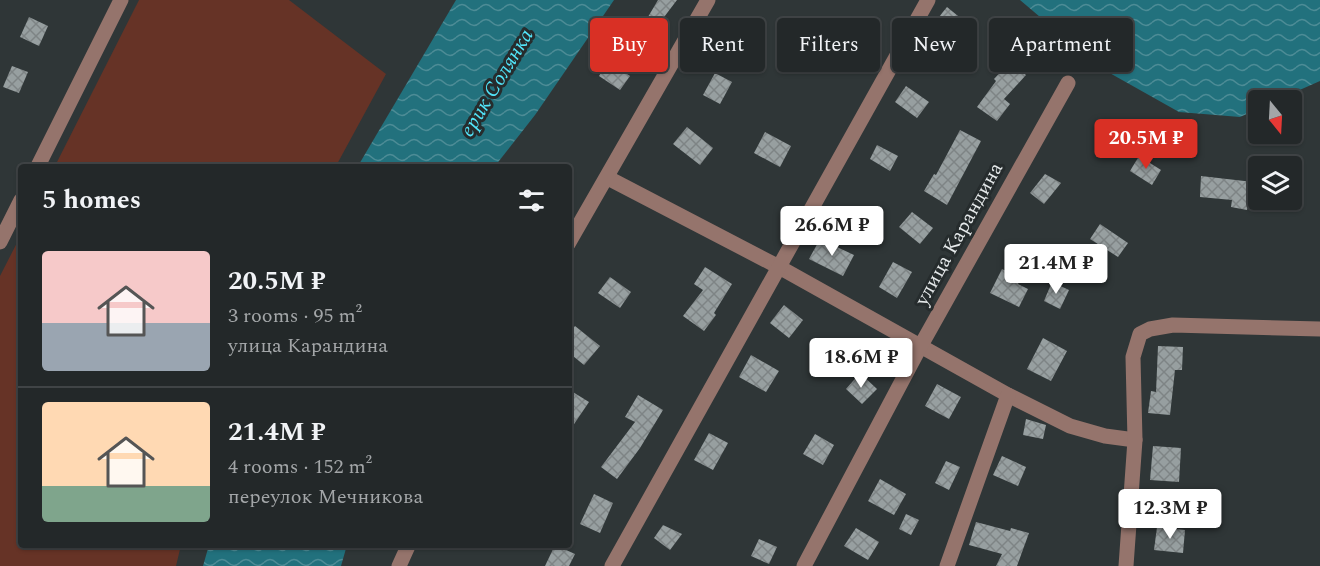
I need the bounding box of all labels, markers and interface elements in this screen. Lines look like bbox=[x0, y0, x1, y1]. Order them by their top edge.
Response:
chip: Buy bbox=[590, 18, 668, 72]
chip: Rent bbox=[680, 18, 765, 72]
chip: Filters bbox=[777, 18, 880, 72]
chip: New bbox=[892, 18, 977, 72]
chip: Apartment bbox=[989, 18, 1133, 72]
water label: ерик Солянка bbox=[452, 22, 542, 143]
north arrow bbox=[1248, 90, 1302, 144]
map controls bbox=[1248, 90, 1302, 210]
pin: 20.5M ₽ bbox=[1091, 119, 1201, 170]
text: 20.5M ₽ bbox=[1108, 123, 1184, 153]
button: layers bbox=[1248, 156, 1302, 210]
street label: улица Карандина bbox=[907, 157, 1011, 312]
text: 5 homes bbox=[42, 180, 141, 220]
icon: filters bbox=[515, 184, 548, 217]
pin: 26.6M ₽ bbox=[777, 206, 887, 257]
text: 26.6M ₽ bbox=[794, 210, 870, 240]
pin: 21.4M ₽ bbox=[1001, 244, 1111, 295]
text: 21.4M ₽ bbox=[1018, 248, 1094, 278]
text: 20.5M ₽ bbox=[228, 261, 326, 301]
icon: home bbox=[90, 275, 162, 347]
text: 3 rooms · 95 m² bbox=[228, 301, 362, 331]
text: улица Карандина bbox=[228, 331, 388, 361]
pin: 18.6M ₽ bbox=[806, 338, 916, 389]
text: 18.6M ₽ bbox=[823, 342, 899, 372]
text: 21.4M ₽ bbox=[228, 412, 326, 452]
icon: home bbox=[90, 426, 162, 498]
text: 4 rooms · 152 m² bbox=[228, 452, 372, 482]
text: переулок Мечникова bbox=[228, 482, 423, 512]
pin: 12.3M ₽ bbox=[1115, 489, 1225, 540]
text: 12.3M ₽ bbox=[1132, 493, 1208, 523]

